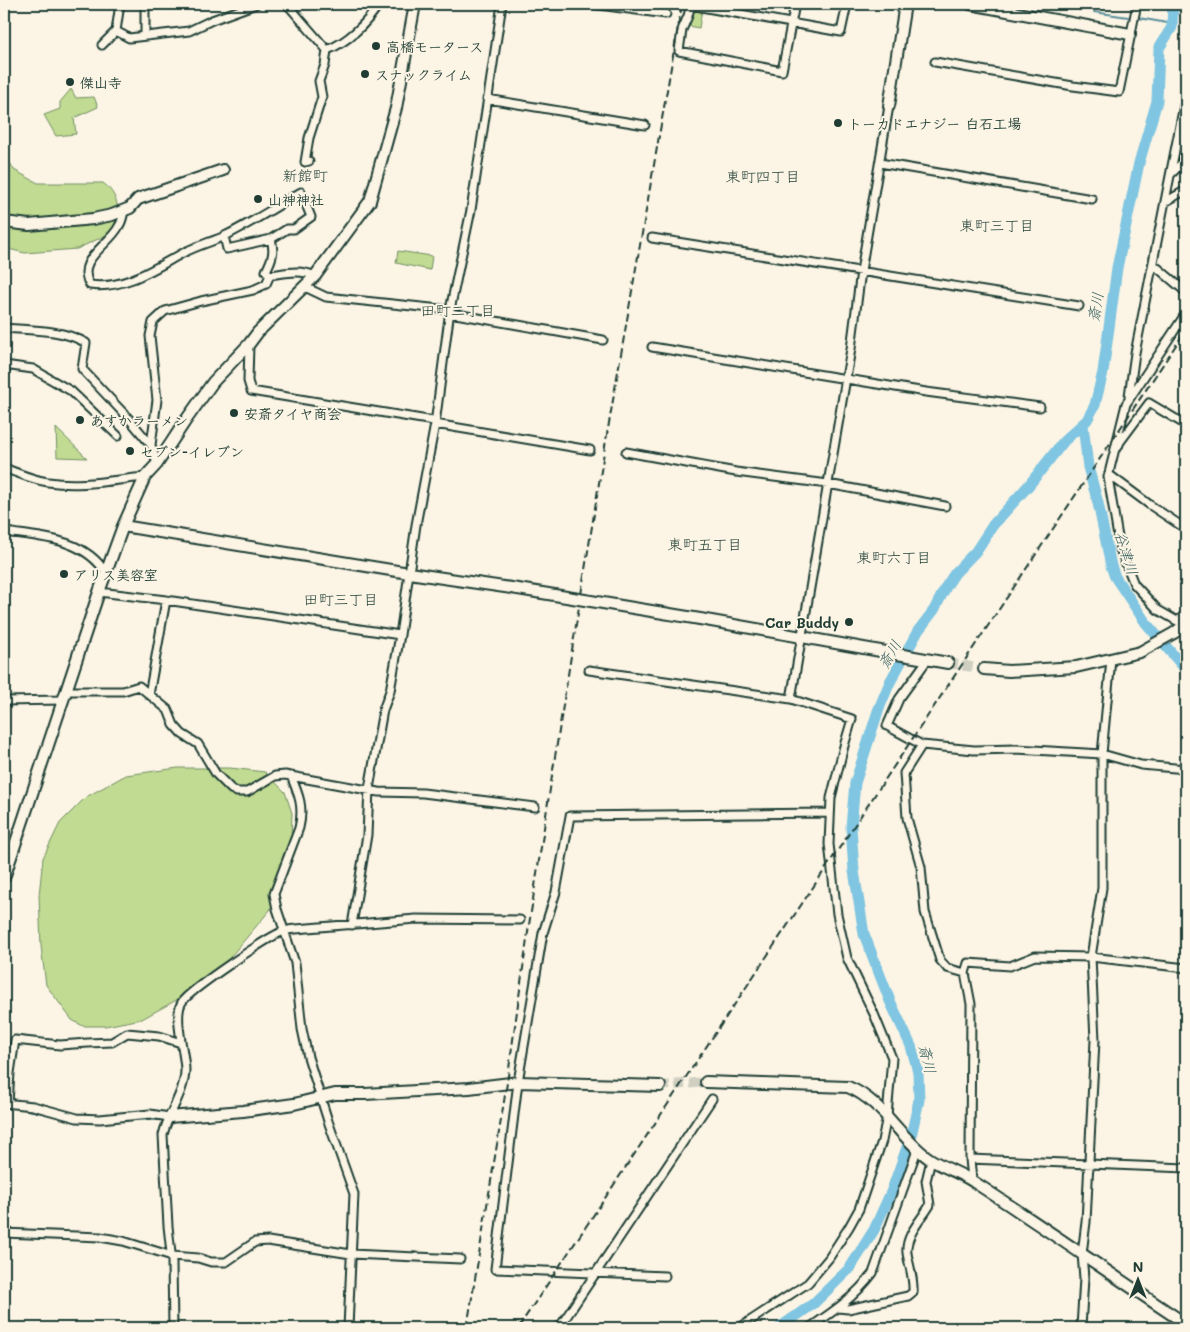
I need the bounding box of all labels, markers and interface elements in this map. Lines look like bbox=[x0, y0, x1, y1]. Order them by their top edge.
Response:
place label: 高橋モータース bbox=[386, 37, 483, 56]
marker: 高橋モータース bbox=[370, 40, 382, 52]
place label: スナックライム bbox=[375, 65, 472, 84]
marker: スナックライム bbox=[359, 68, 371, 80]
place label: 傑山寺 bbox=[80, 73, 122, 92]
marker: 傑山寺 bbox=[64, 76, 76, 88]
place label: トーカドエナジー 白石工場 bbox=[848, 114, 1021, 133]
marker: トーカドエナジー 白石工場 bbox=[832, 117, 844, 129]
district label: 新館町 bbox=[282, 165, 328, 185]
district label: 東町四丁目 bbox=[725, 166, 801, 186]
place label: 山神神社 bbox=[268, 190, 324, 209]
marker: 山神神社 bbox=[252, 193, 264, 205]
district label: 東町三丁目 bbox=[959, 215, 1035, 235]
water label: 斎川 bbox=[1083, 291, 1107, 323]
district label: 田町二丁目 bbox=[420, 300, 496, 320]
place label: 安斎タイヤ商会 bbox=[244, 404, 341, 423]
marker: 安斎タイヤ商会 bbox=[228, 407, 240, 419]
place label: あすかラーメン bbox=[90, 411, 188, 430]
marker: あすかラーメン bbox=[74, 414, 86, 426]
place label: セブン-イレブン bbox=[140, 442, 244, 461]
marker: セブン-イレブン bbox=[124, 445, 136, 457]
water label: 谷津川 bbox=[1111, 529, 1143, 577]
district label: 東町五丁目 bbox=[667, 534, 743, 554]
district label: 東町六丁目 bbox=[856, 547, 932, 567]
place label: アリス美容室 bbox=[74, 565, 158, 584]
marker: アリス美容室 bbox=[58, 568, 70, 580]
district label: 田町三丁目 bbox=[303, 589, 379, 609]
place label: Car Buddy bbox=[765, 613, 839, 632]
marker: Car Buddy bbox=[843, 616, 855, 628]
water label: 斎川 bbox=[873, 636, 905, 672]
water label: 斎川 bbox=[915, 1042, 941, 1076]
north arrow bbox=[1112, 1254, 1162, 1304]
text: N bbox=[1133, 1257, 1143, 1276]

